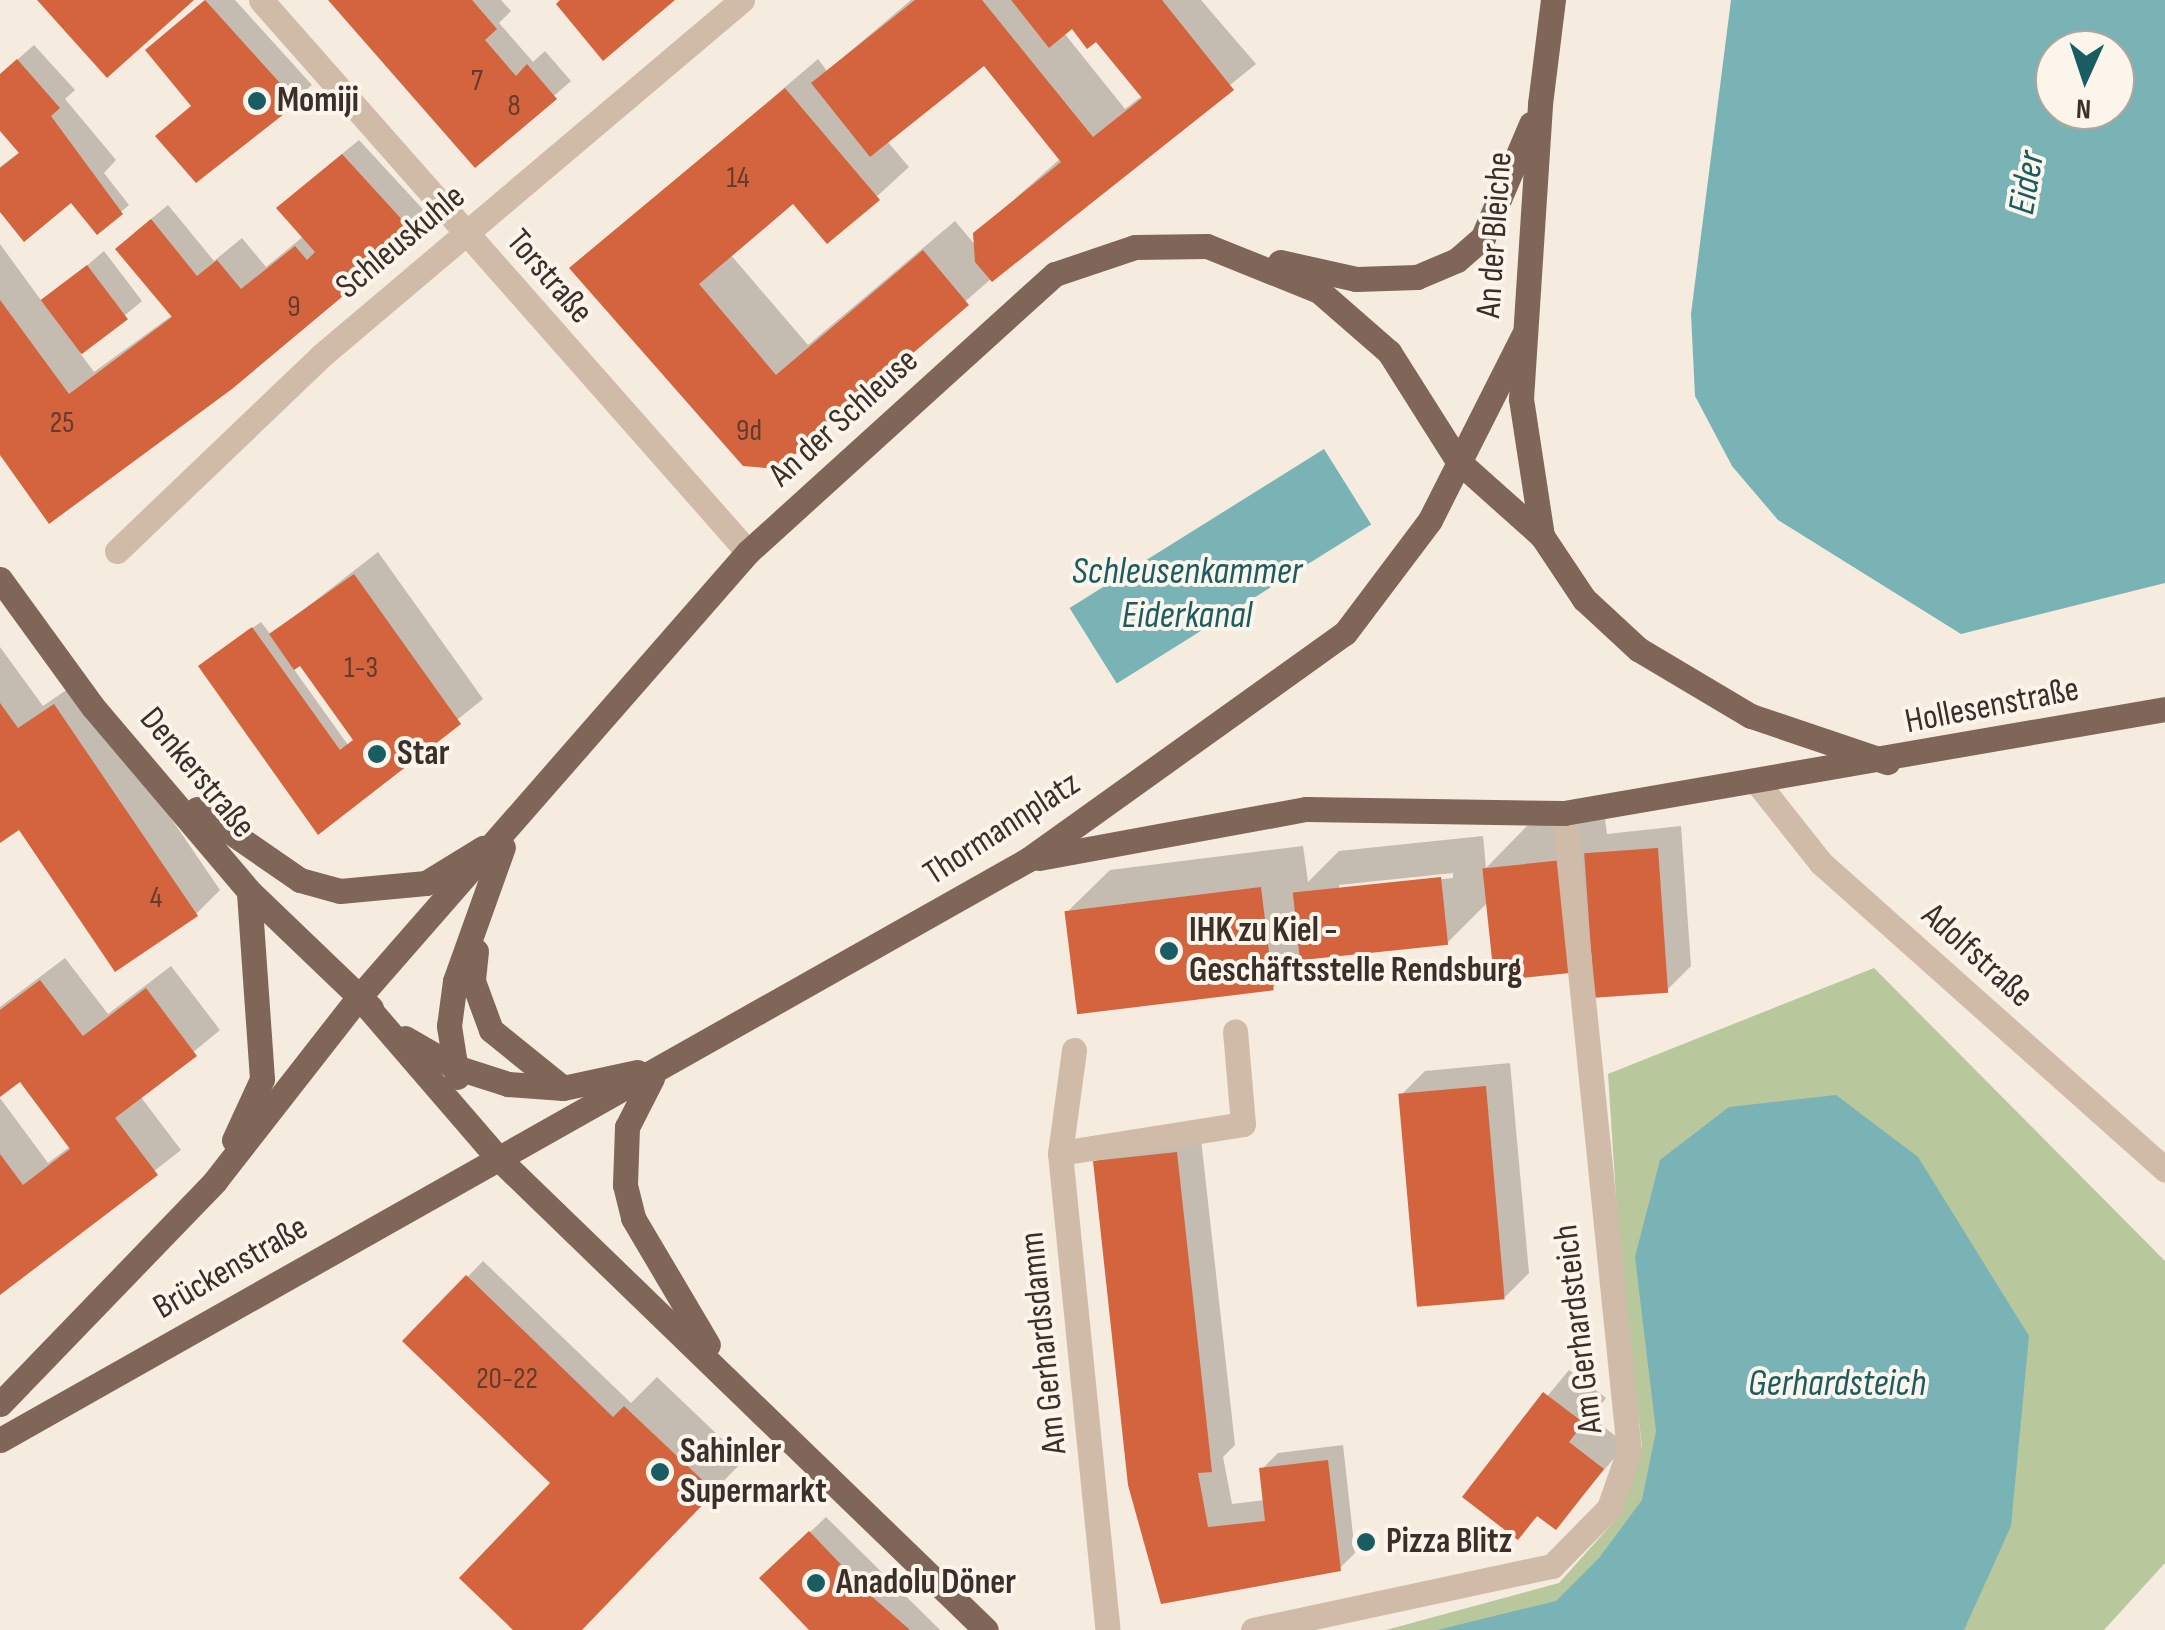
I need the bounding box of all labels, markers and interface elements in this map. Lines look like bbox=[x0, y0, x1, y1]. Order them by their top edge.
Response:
north arrow bbox=[2035, 30, 2135, 130]
house number: 7 bbox=[471, 63, 483, 99]
place label: Momiji bbox=[277, 80, 359, 122]
house number: 8 bbox=[507, 88, 521, 124]
marker: Momiji bbox=[246, 90, 268, 112]
text: N bbox=[2075, 92, 2092, 125]
water label: Eider bbox=[1999, 148, 2055, 218]
street label: An der Bleiche bbox=[1468, 151, 1522, 319]
house number: 14 bbox=[726, 160, 750, 196]
street label: Schleuskuhle bbox=[328, 176, 474, 308]
street label: Torstraße bbox=[497, 221, 601, 333]
house number: 9 bbox=[287, 289, 301, 325]
street label: An der Schleuse bbox=[761, 340, 927, 496]
house number: 25 bbox=[50, 405, 74, 441]
house number: 9d bbox=[736, 413, 762, 449]
water label: Schleusenkammer Eiderkanal bbox=[1072, 549, 1302, 638]
house number: 1-3 bbox=[344, 650, 378, 686]
street label: Hollesenstraße bbox=[1902, 669, 2082, 743]
street label: Denkerstraße bbox=[130, 699, 264, 847]
place label: Star bbox=[397, 733, 449, 775]
marker: Star bbox=[366, 743, 388, 765]
street label: Thormannplatz bbox=[916, 763, 1088, 895]
house number: 4 bbox=[150, 880, 162, 916]
street label: Adolfstraße bbox=[1913, 895, 2041, 1017]
place label: IHK zu Kiel - Geschäftsstelle Rendsburg bbox=[1189, 910, 1522, 992]
marker: IHK zu Kiel - Geschäftsstelle Rendsburg bbox=[1158, 940, 1180, 962]
street label: Brückenstraße bbox=[146, 1207, 316, 1329]
street label: Am Gerhardsteich bbox=[1545, 1222, 1613, 1436]
street label: Am Gerhardsdamm bbox=[1011, 1230, 1077, 1456]
house number: 20-22 bbox=[476, 1361, 538, 1397]
water label: Gerhardsteich bbox=[1748, 1361, 1926, 1407]
place label: Sahinler Supermarkt bbox=[680, 1431, 827, 1513]
marker: Sahinler Supermarkt bbox=[649, 1461, 671, 1483]
place label: Pizza Blitz bbox=[1386, 1521, 1512, 1563]
marker: Pizza Blitz bbox=[1355, 1531, 1377, 1553]
place label: Anadolu Döner bbox=[836, 1562, 1016, 1604]
marker: Anadolu Döner bbox=[805, 1572, 827, 1594]

